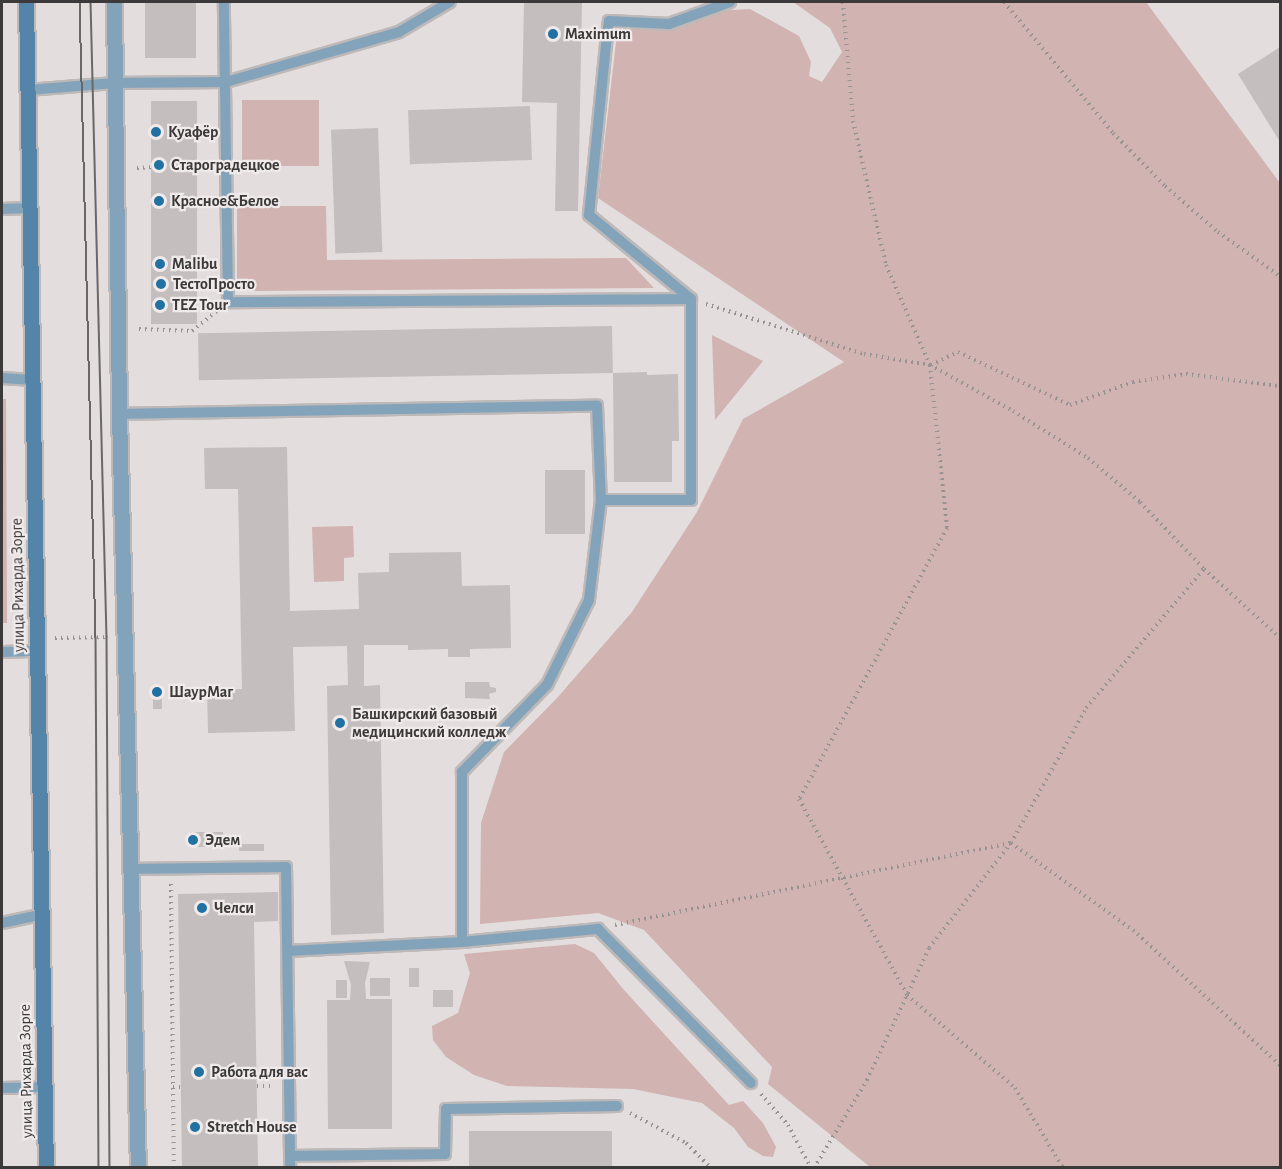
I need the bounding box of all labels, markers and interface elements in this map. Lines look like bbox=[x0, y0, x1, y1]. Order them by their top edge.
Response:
place label: Maximum bbox=[565, 24, 631, 44]
marker: Maximum bbox=[546, 27, 560, 41]
place label: Куафёр bbox=[168, 122, 218, 142]
marker: Куафёр bbox=[149, 125, 163, 139]
place label: Староградецкое bbox=[171, 155, 280, 175]
marker: Староградецкое bbox=[152, 158, 166, 172]
place label: Красное&Белое bbox=[171, 191, 279, 211]
marker: Красное&Белое bbox=[152, 194, 166, 208]
place label: Malibu bbox=[172, 254, 217, 274]
marker: Malibu bbox=[153, 257, 167, 271]
place label: ТестоПросто bbox=[173, 274, 255, 294]
marker: ТестоПросто bbox=[154, 277, 168, 291]
place label: TEZ Tour bbox=[172, 295, 228, 315]
marker: TEZ Tour bbox=[153, 298, 167, 312]
street label: улица Рихарда Зорге bbox=[7, 518, 29, 652]
place label: ШаурМаг bbox=[169, 682, 233, 702]
marker: ШаурМаг bbox=[150, 685, 164, 699]
place label: Башкирский базовый медицинский колледж bbox=[352, 704, 506, 742]
marker: Башкирский базовый медицинский колледж bbox=[333, 716, 347, 730]
place label: Эдем bbox=[205, 830, 240, 850]
marker: Эдем bbox=[186, 833, 200, 847]
place label: Челси bbox=[214, 898, 254, 918]
marker: Челси bbox=[195, 901, 209, 915]
street label: улица Рихарда Зорге bbox=[15, 1004, 37, 1138]
place label: Работа для вас bbox=[211, 1062, 308, 1082]
marker: Работа для вас bbox=[192, 1065, 206, 1079]
place label: Stretch House bbox=[207, 1117, 297, 1137]
marker: Stretch House bbox=[188, 1120, 202, 1134]

